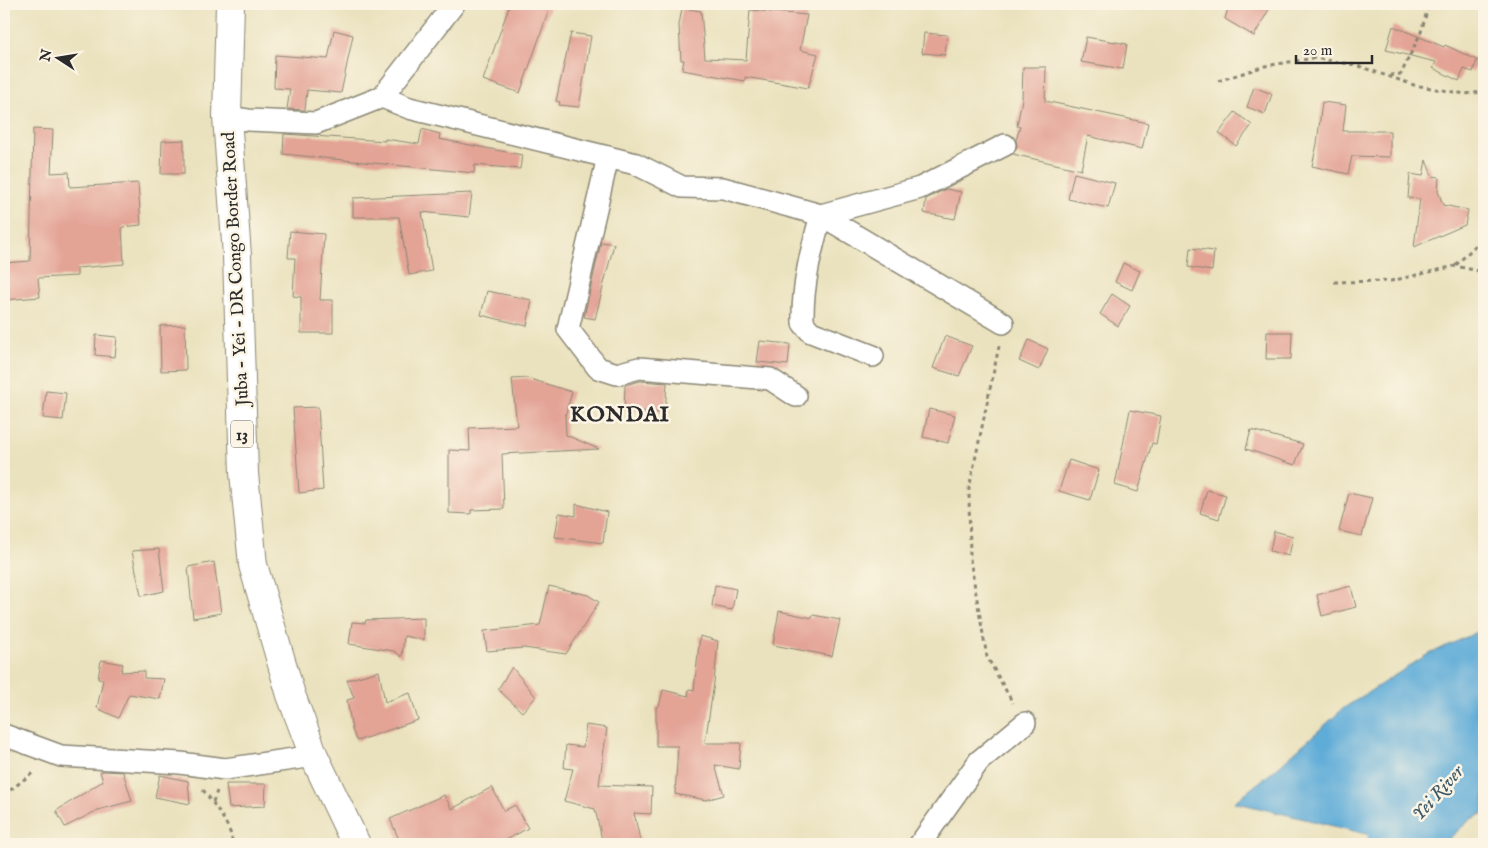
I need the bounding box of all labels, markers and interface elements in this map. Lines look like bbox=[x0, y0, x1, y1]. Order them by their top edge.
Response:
north arrow bbox=[32, 32, 82, 82]
scale bar bbox=[1296, 32, 1372, 64]
text: 20 m bbox=[1303, 41, 1333, 60]
text: N bbox=[36, 48, 56, 64]
street label: Juba - Yei - DR Congo Border Road bbox=[218, 131, 255, 409]
district label: KONDAI bbox=[570, 401, 670, 429]
road number: 13 bbox=[231, 420, 253, 448]
water label: Yei River bbox=[1407, 760, 1471, 826]

